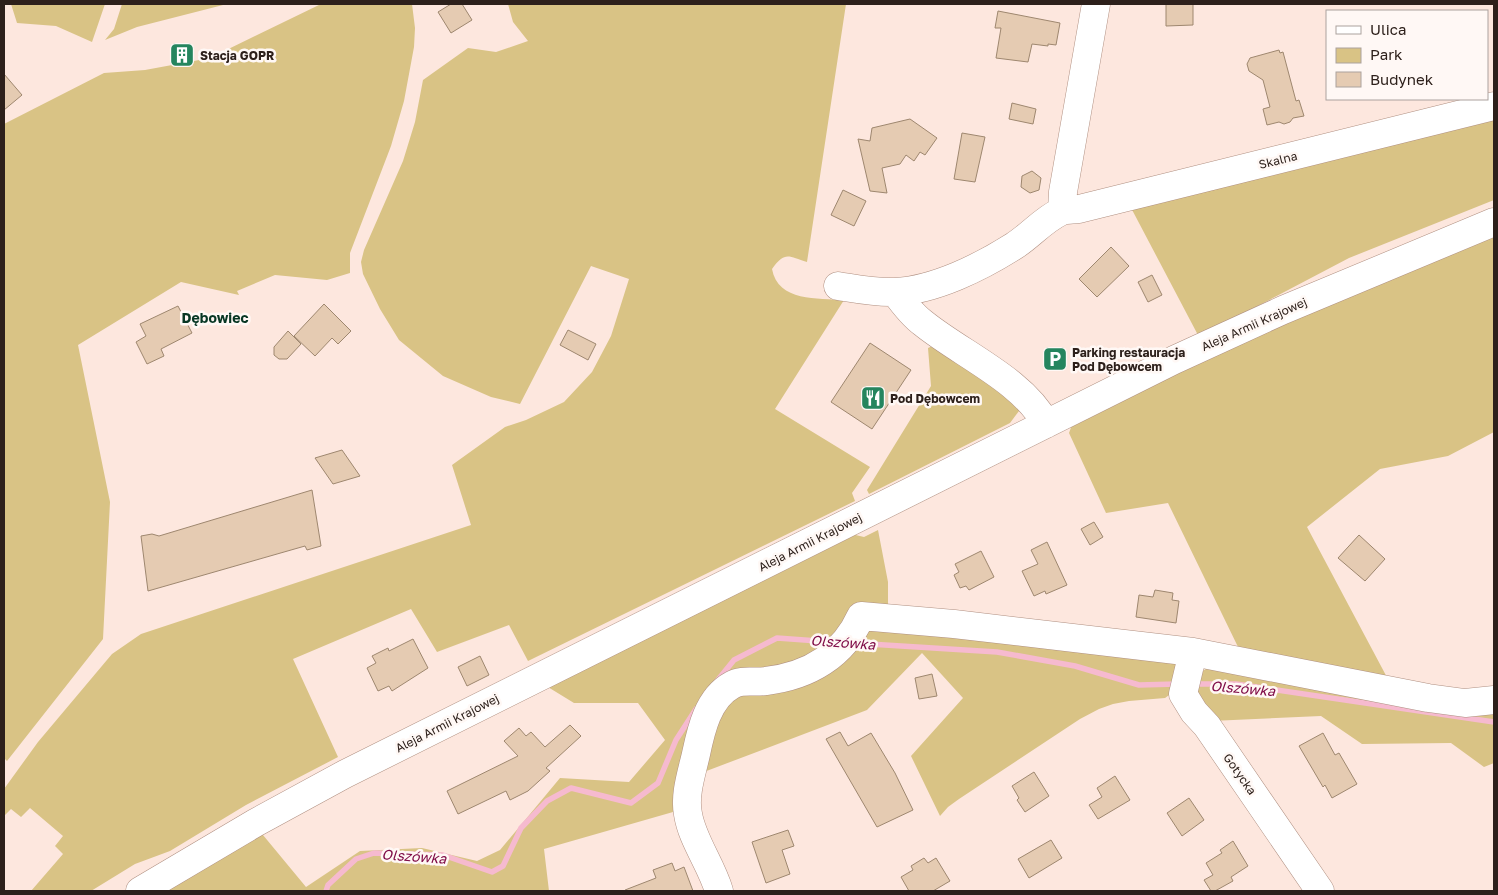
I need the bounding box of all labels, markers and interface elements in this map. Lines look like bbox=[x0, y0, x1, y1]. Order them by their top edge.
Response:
legend bbox=[1326, 10, 1488, 100]
text: Ulica bbox=[1370, 20, 1406, 38]
building icon: Stacja GOPR bbox=[169, 42, 195, 68]
text: Park bbox=[1370, 45, 1403, 63]
place label: Stacja GOPR bbox=[200, 48, 274, 63]
text: Budynek bbox=[1370, 70, 1434, 88]
street label: Skalna bbox=[1257, 148, 1299, 172]
street label: Aleja Armii Krajowej bbox=[1199, 294, 1309, 354]
district label: Dębowiec bbox=[182, 309, 248, 326]
place label: Parking restauracja Pod Dębowcem bbox=[1072, 345, 1185, 374]
parking icon: Parking restauracja Pod Dębowcem bbox=[1042, 346, 1068, 372]
restaurant icon: Pod Dębowcem bbox=[860, 385, 886, 411]
place label: Pod Dębowcem bbox=[890, 391, 980, 406]
street label: Aleja Armii Krajowej bbox=[756, 509, 864, 575]
water label: Olszówka bbox=[810, 631, 877, 653]
water label: Olszówka bbox=[1210, 677, 1277, 699]
street label: Aleja Armii Krajowej bbox=[393, 690, 501, 756]
street label: Gotycka bbox=[1220, 750, 1260, 798]
water label: Olszówka bbox=[381, 845, 448, 867]

